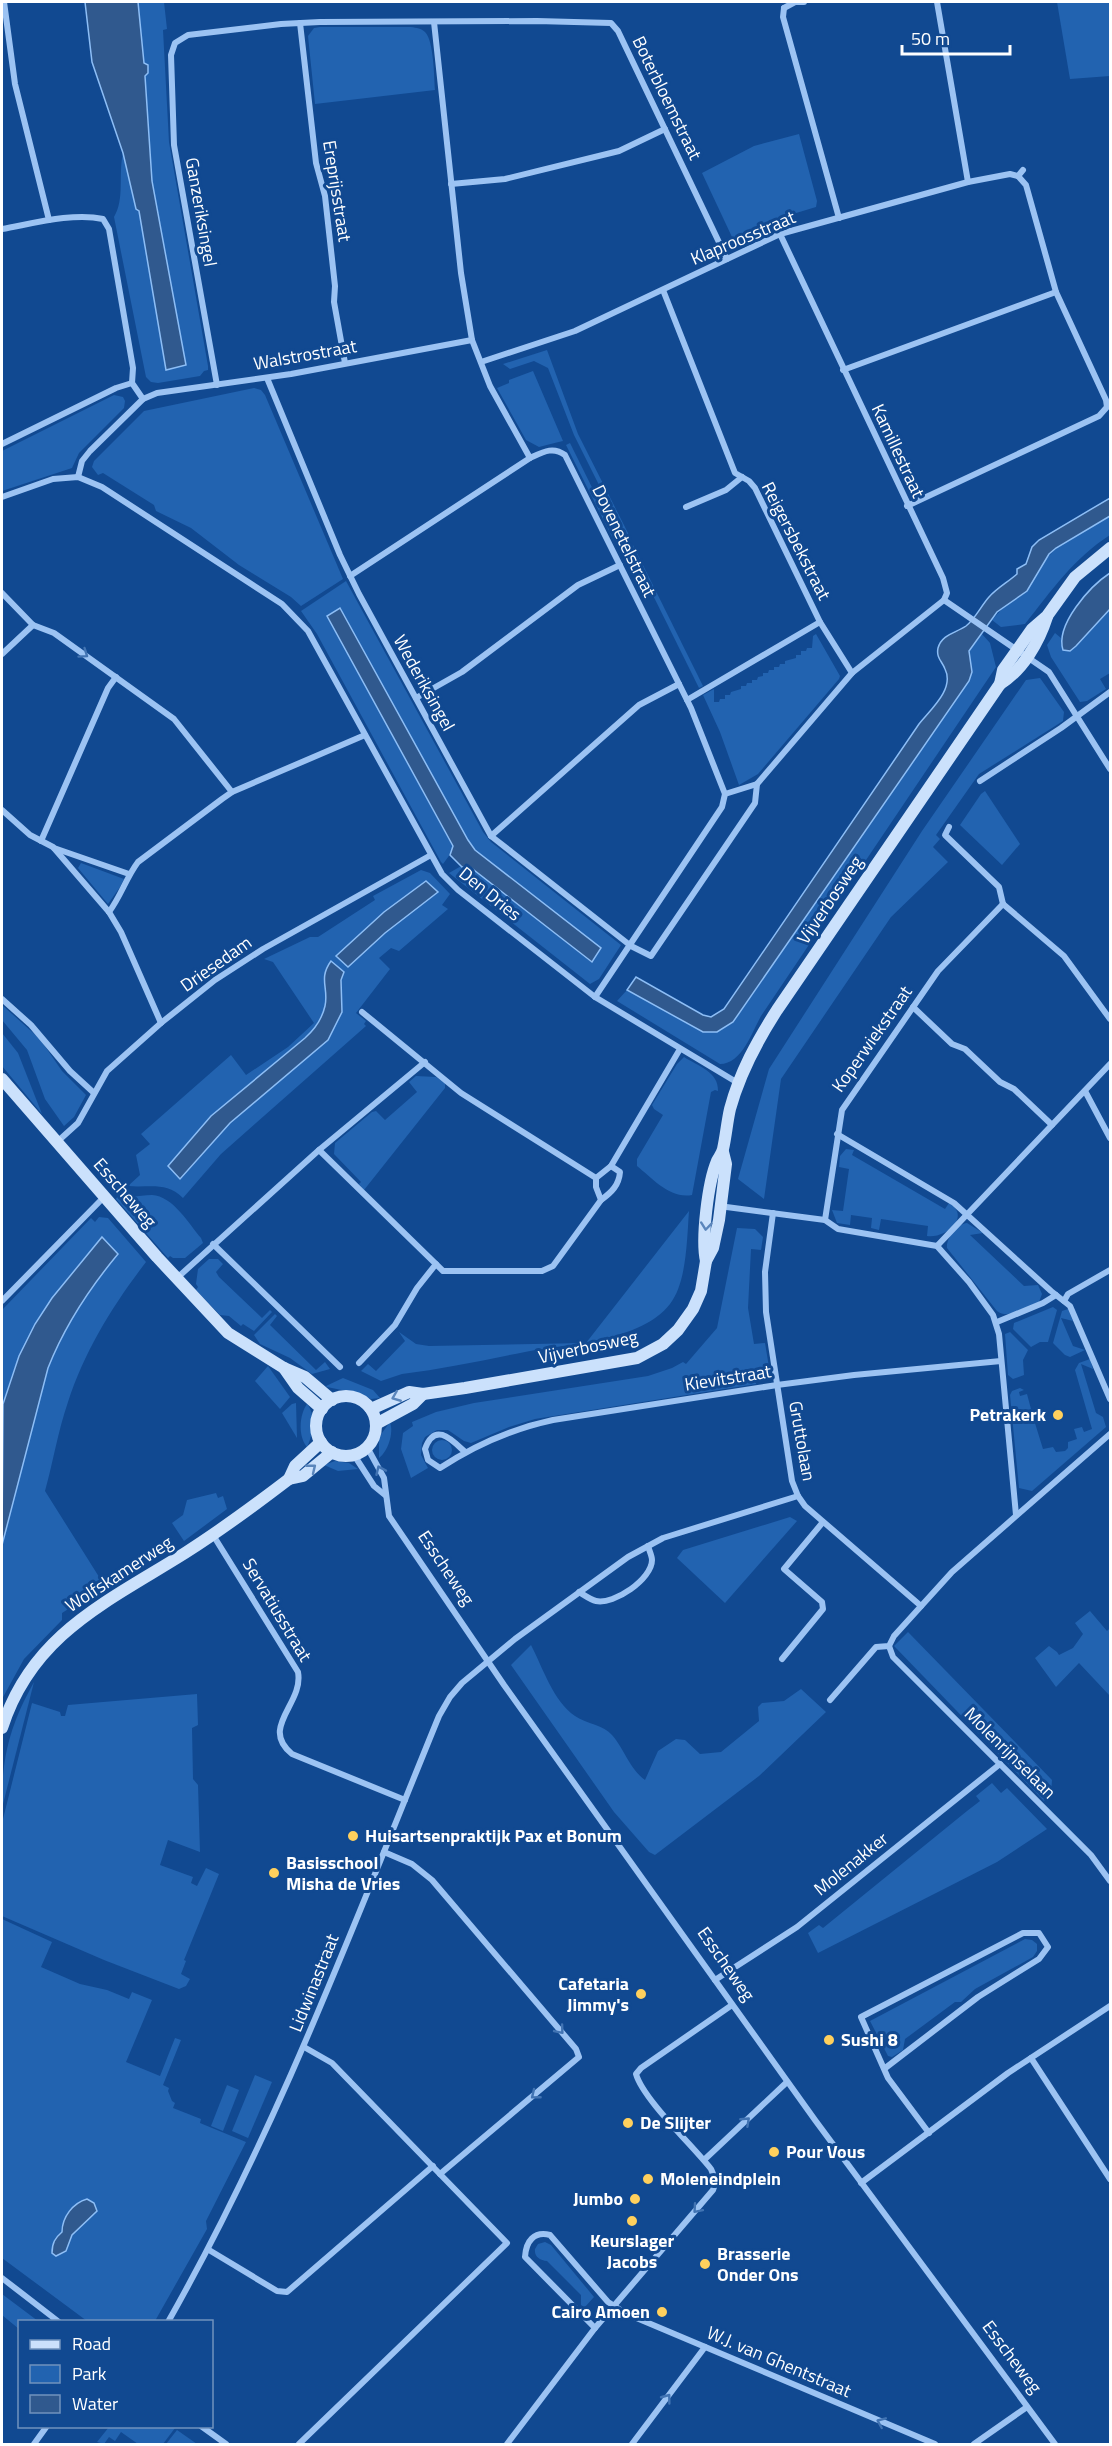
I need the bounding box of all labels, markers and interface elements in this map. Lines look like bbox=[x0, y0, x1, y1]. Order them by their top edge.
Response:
scale bar bbox=[902, 18, 1010, 56]
text: 50 m bbox=[911, 25, 950, 52]
street label: Boterbloemstraat bbox=[626, 31, 709, 165]
street label: Ereprijsstraat bbox=[316, 138, 359, 244]
street label: Ganzeriksingel bbox=[179, 155, 224, 269]
street label: Klaproosstraat bbox=[686, 203, 800, 272]
street label: Walstrostraat bbox=[251, 332, 359, 377]
street label: Kamillestraat bbox=[865, 399, 932, 503]
street label: Reigersbekstraat bbox=[755, 477, 838, 605]
street label: Dovenetelstraat bbox=[586, 480, 664, 602]
street label: Wederiksingel bbox=[387, 630, 462, 736]
one-way arrow bbox=[77, 647, 88, 658]
street label: Vijverbosweg bbox=[790, 850, 869, 949]
street label: Den Dries bbox=[453, 860, 527, 927]
street label: Driesedam bbox=[174, 929, 257, 998]
street label: Koperwiekstraat bbox=[825, 979, 919, 1098]
street label: Esscheweg bbox=[87, 1152, 164, 1234]
one-way arrow bbox=[700, 1222, 713, 1231]
street label: Vijverbosweg bbox=[535, 1323, 640, 1370]
street label: Kievitstraat bbox=[683, 1357, 774, 1398]
one-way arrow bbox=[392, 1390, 403, 1402]
street label: Gruttolaan bbox=[782, 1399, 823, 1483]
place label: Petrakerk bbox=[970, 1401, 1047, 1428]
marker: Petrakerk bbox=[1051, 1408, 1065, 1422]
one-way arrow bbox=[305, 1465, 316, 1476]
one-way arrow bbox=[375, 1466, 387, 1477]
street label: Esscheweg bbox=[411, 1525, 481, 1611]
street label: Wolfskamerweg bbox=[60, 1529, 178, 1619]
street label: Servatiusstraat bbox=[236, 1553, 319, 1667]
street label: Molenrijnselaan bbox=[958, 1700, 1063, 1805]
place label: Huisartsenpraktijk Pax et Bonum bbox=[365, 1822, 622, 1849]
street label: Molenakker bbox=[808, 1825, 894, 1902]
marker: Huisartsenpraktijk Pax et Bonum bbox=[346, 1829, 360, 1843]
place label: Basisschool Misha de Vries bbox=[286, 1849, 400, 1897]
marker: Basisschool Misha de Vries bbox=[267, 1866, 281, 1880]
street label: Esscheweg bbox=[691, 1921, 762, 2006]
street label: Lidwinastraat bbox=[282, 1929, 346, 2036]
place label: Cafetaria Jimmy's bbox=[558, 1970, 629, 2018]
marker: Cafetaria Jimmy's bbox=[634, 1987, 648, 2001]
one-way arrow bbox=[553, 2023, 564, 2034]
place label: Sushi 8 bbox=[841, 2026, 898, 2053]
marker: Sushi 8 bbox=[822, 2033, 836, 2047]
one-way arrow bbox=[531, 2088, 542, 2099]
place label: De Slijter bbox=[640, 2109, 711, 2136]
marker: De Slijter bbox=[621, 2116, 635, 2130]
one-way arrow bbox=[739, 2117, 749, 2128]
place label: Pour Vous bbox=[786, 2138, 865, 2165]
marker: Pour Vous bbox=[767, 2145, 781, 2159]
place label: Moleneindplein bbox=[660, 2165, 781, 2192]
marker: Moleneindplein bbox=[641, 2172, 655, 2186]
place label: Jumbo bbox=[573, 2185, 623, 2212]
marker: Jumbo bbox=[628, 2192, 642, 2206]
one-way arrow bbox=[693, 2202, 704, 2213]
marker: Keurslager Jacobs bbox=[625, 2214, 639, 2228]
place label: Keurslager Jacobs bbox=[590, 2227, 674, 2275]
place label: Brasserie Onder Ons bbox=[717, 2240, 799, 2288]
marker: Brasserie Onder Ons bbox=[698, 2257, 712, 2271]
place label: Cairo Amoen bbox=[552, 2298, 650, 2325]
marker: Cairo Amoen bbox=[655, 2305, 669, 2319]
street label: Esscheweg bbox=[976, 2315, 1049, 2399]
street label: W.J. van Ghentstraat bbox=[703, 2319, 856, 2404]
legend bbox=[18, 2320, 213, 2428]
text: Road bbox=[72, 2330, 111, 2357]
text: Park bbox=[72, 2360, 107, 2387]
text: Water bbox=[72, 2390, 118, 2417]
one-way arrow bbox=[660, 2393, 671, 2404]
one-way arrow bbox=[876, 2417, 887, 2429]

